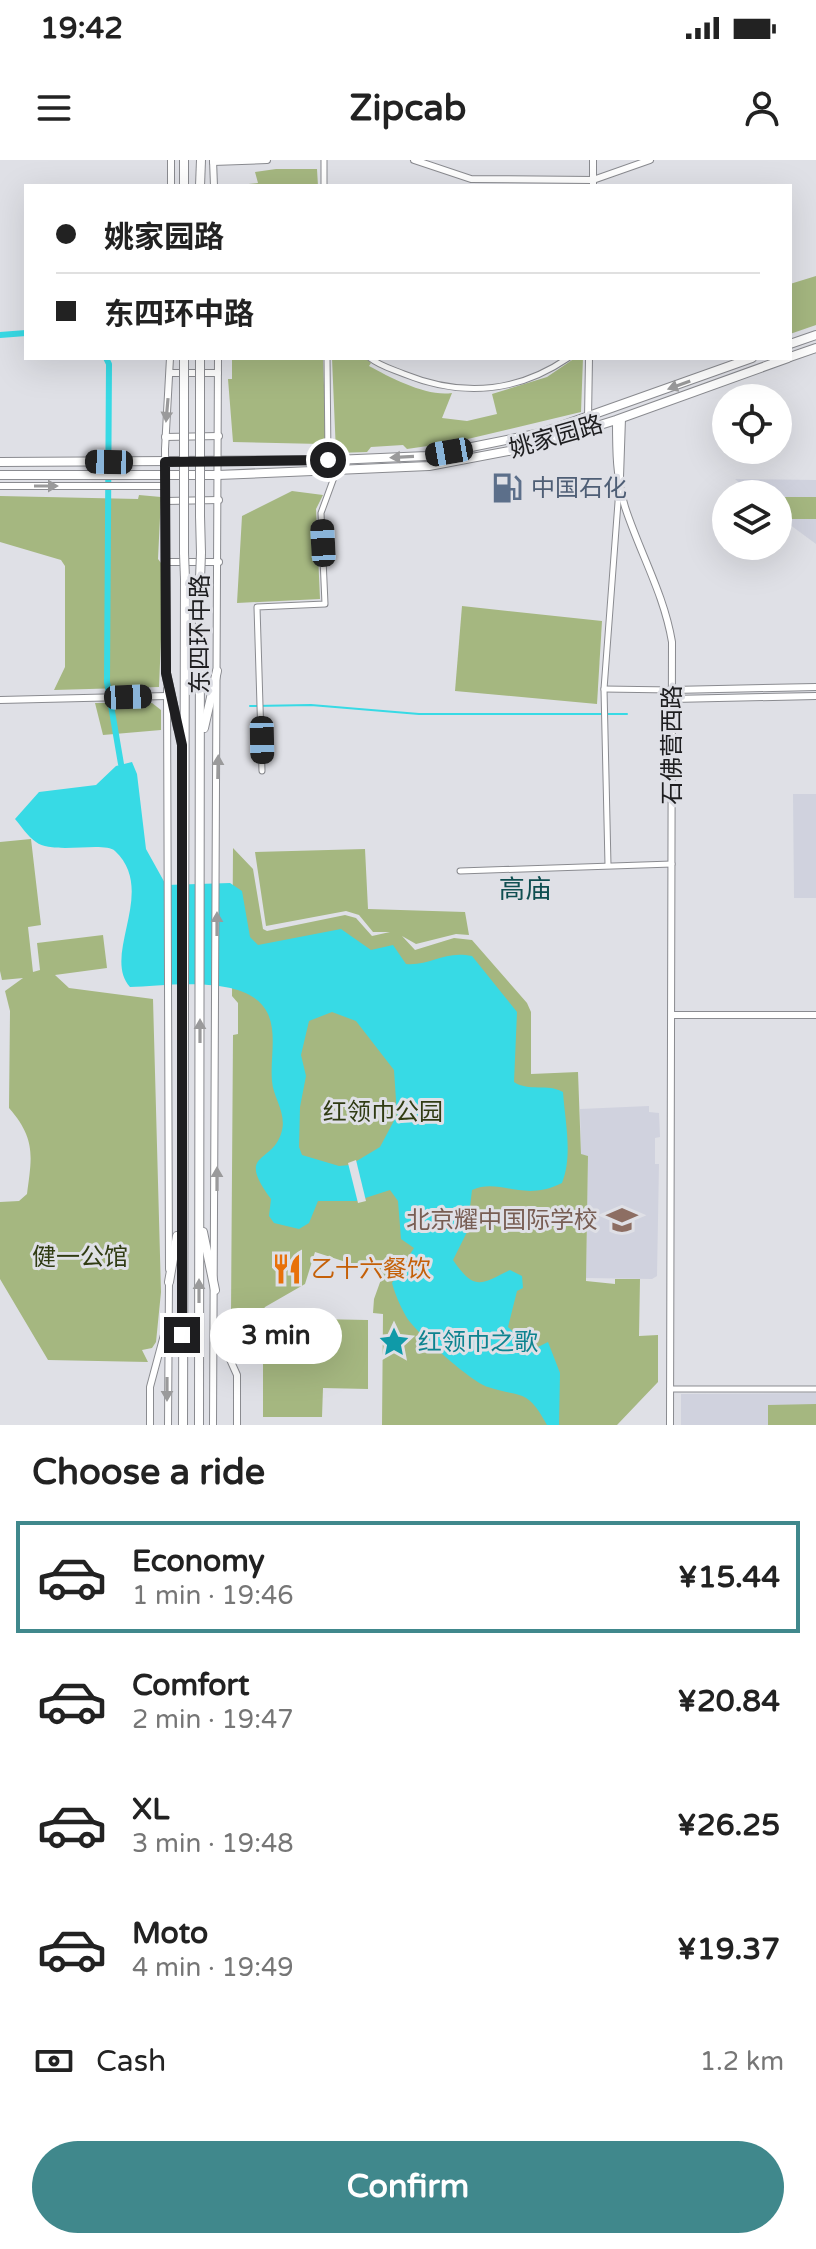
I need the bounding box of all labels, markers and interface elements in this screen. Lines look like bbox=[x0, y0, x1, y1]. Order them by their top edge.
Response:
text: 19:42 bbox=[40, 10, 123, 47]
icon: menu bbox=[32, 86, 76, 130]
icon: person bbox=[740, 86, 784, 130]
text: Zipcab bbox=[350, 87, 466, 130]
text: 姚家园路 bbox=[104, 219, 224, 256]
text: 东四环中路 bbox=[104, 296, 254, 333]
one-way arrow bbox=[667, 379, 691, 392]
map controls bbox=[712, 384, 792, 560]
button: locate bbox=[712, 384, 792, 464]
one-way arrow bbox=[160, 398, 173, 423]
street label: 姚家园路 bbox=[506, 410, 606, 464]
car bbox=[423, 436, 475, 468]
route start bbox=[310, 442, 346, 478]
car bbox=[85, 450, 133, 474]
one-way arrow bbox=[389, 451, 414, 464]
fuel station icon: 中国石化 bbox=[490, 471, 524, 505]
place label: 中国石化 bbox=[531, 474, 627, 503]
one-way arrow bbox=[34, 480, 59, 492]
button: layers bbox=[712, 480, 792, 560]
car bbox=[310, 518, 336, 568]
street label: 东四环中路 bbox=[186, 574, 215, 694]
car bbox=[104, 684, 152, 710]
street label: 石佛营西路 bbox=[658, 685, 687, 805]
car bbox=[250, 716, 274, 764]
one-way arrow bbox=[211, 754, 224, 779]
district label: 高庙 bbox=[499, 874, 551, 905]
one-way arrow bbox=[211, 911, 223, 936]
one-way arrow bbox=[194, 1018, 206, 1043]
park label: 红领巾公园 bbox=[323, 1098, 443, 1127]
one-way arrow bbox=[211, 1166, 223, 1191]
school or university icon: 北京耀中国际学校 bbox=[605, 1203, 639, 1237]
place label: 北京耀中国际学校 bbox=[406, 1206, 598, 1235]
park label: 健一公馆 bbox=[32, 1243, 128, 1272]
restaurant icon: 乙十六餐饮 bbox=[270, 1252, 304, 1286]
place label: 乙十六餐饮 bbox=[311, 1255, 431, 1284]
one-way arrow bbox=[193, 1278, 205, 1303]
callout: 3 min bbox=[210, 1307, 342, 1363]
route end bbox=[164, 1317, 200, 1353]
text: 3 min bbox=[241, 1320, 311, 1351]
place icon: 红领巾之歌 bbox=[377, 1325, 411, 1359]
place label: 红领巾之歌 bbox=[418, 1328, 538, 1357]
one-way arrow bbox=[161, 1377, 174, 1402]
text: Choose a ride bbox=[32, 1451, 265, 1494]
icon: car bbox=[36, 1541, 108, 1613]
text: Economy bbox=[132, 1543, 265, 1580]
text: ¥15.44 bbox=[678, 1559, 780, 1596]
text: 1 min · 19:46 bbox=[132, 1580, 294, 1611]
icon: car bbox=[36, 1665, 108, 1737]
text: Comfort bbox=[132, 1667, 250, 1704]
text: ¥20.84 bbox=[677, 1683, 780, 1720]
text: 2 min · 19:47 bbox=[132, 1704, 294, 1735]
icon: car bbox=[36, 1789, 108, 1861]
text: XL bbox=[132, 1791, 169, 1828]
text: ¥26.25 bbox=[677, 1807, 780, 1844]
text: 3 min · 19:48 bbox=[132, 1828, 294, 1859]
icon: car bbox=[36, 1913, 108, 1985]
text: Moto bbox=[132, 1915, 208, 1952]
text: ¥19.37 bbox=[677, 1931, 780, 1968]
text: 4 min · 19:49 bbox=[132, 1952, 294, 1983]
icon: cash bbox=[32, 2039, 76, 2083]
text: Cash bbox=[96, 2043, 166, 2080]
text: 1.2 km bbox=[700, 2046, 784, 2077]
button: Confirm bbox=[32, 2141, 784, 2233]

